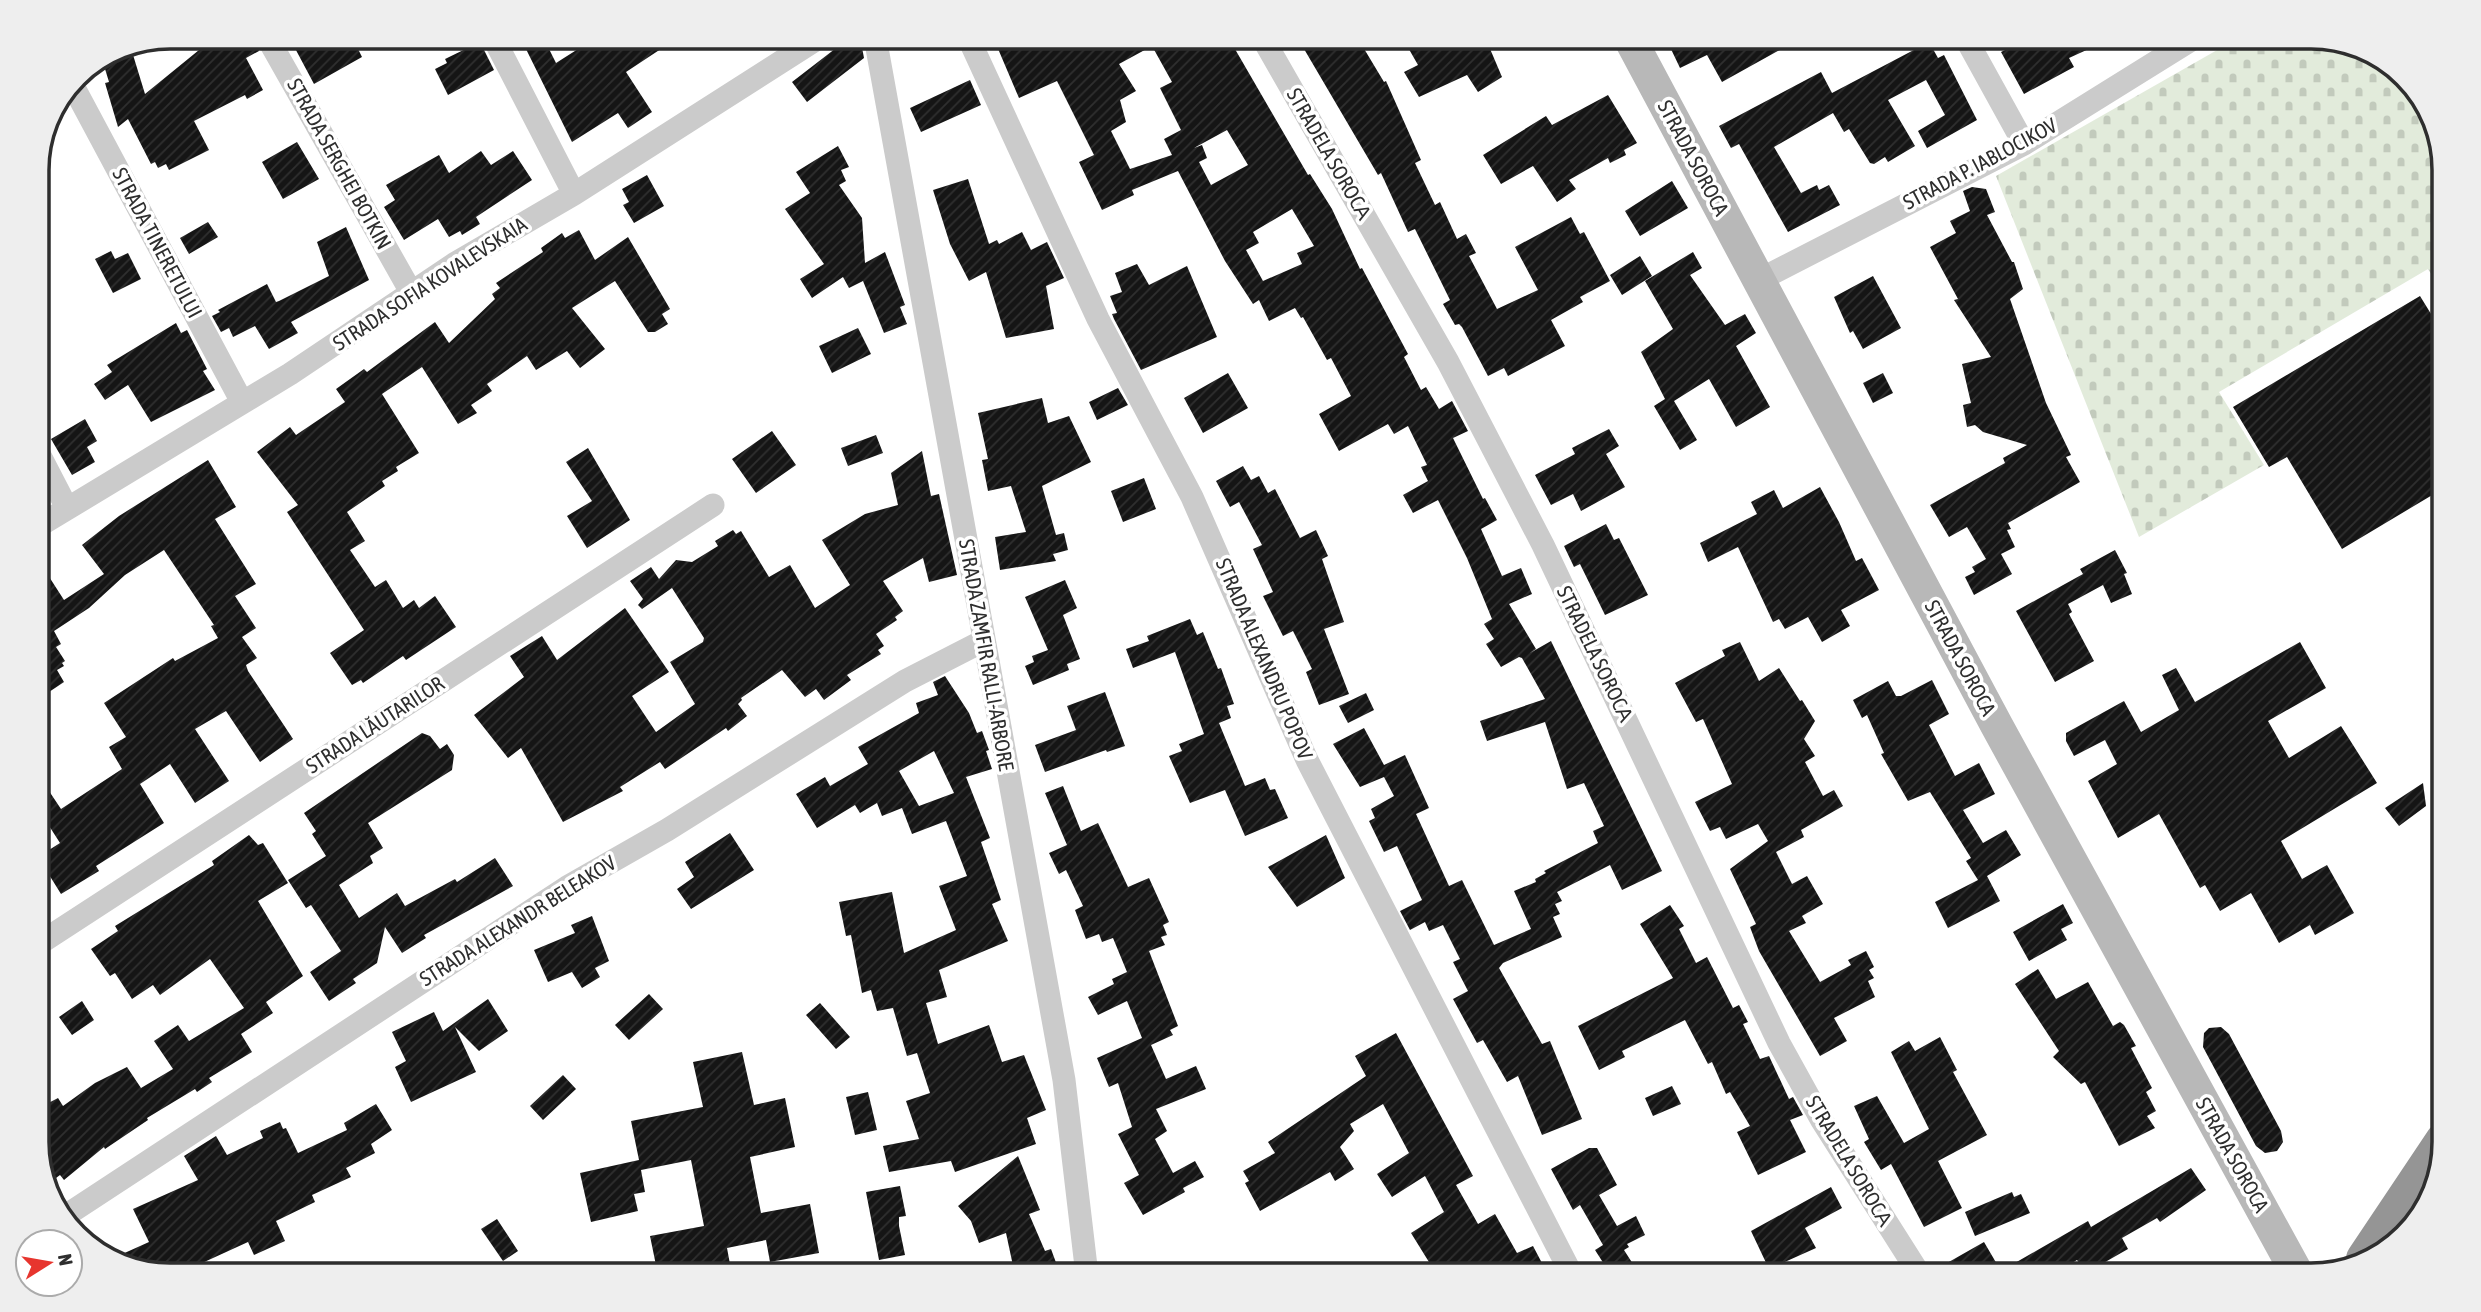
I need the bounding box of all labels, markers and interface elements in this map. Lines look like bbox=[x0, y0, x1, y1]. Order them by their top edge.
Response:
street label: STRADA SERGHEI BOTKIN bbox=[283, 74, 397, 253]
street label: STRADELA SOROCА bbox=[1282, 83, 1377, 224]
street label: STRADA SOROCA bbox=[1653, 96, 1735, 220]
street label: STRADA P. IABLOCIKOV bbox=[1899, 112, 2061, 214]
street label: STRADA TINERETULUI bbox=[108, 163, 208, 322]
street label: STRADA SOFIA KOVALEVSKAIA bbox=[328, 211, 531, 355]
street label: STRADA ZAMFIR RALLI-ARBORE bbox=[955, 537, 1019, 773]
street label: STRADA ALEXANDRU POPOV bbox=[1212, 555, 1318, 763]
street label: STRADELA SOROCА bbox=[1553, 582, 1639, 725]
street label: STRADA SOROCA bbox=[1920, 596, 2002, 720]
street label: STRADA LĂUTARILOR bbox=[301, 670, 448, 778]
street label: STRADA ALEXANDR BELEAKOV bbox=[415, 850, 621, 990]
street label: STRADELA SOROCА bbox=[1801, 1091, 1898, 1230]
street label: STRADA SOROCA bbox=[2192, 1093, 2275, 1217]
north arrow bbox=[14, 1228, 84, 1298]
text: N bbox=[54, 1252, 78, 1267]

